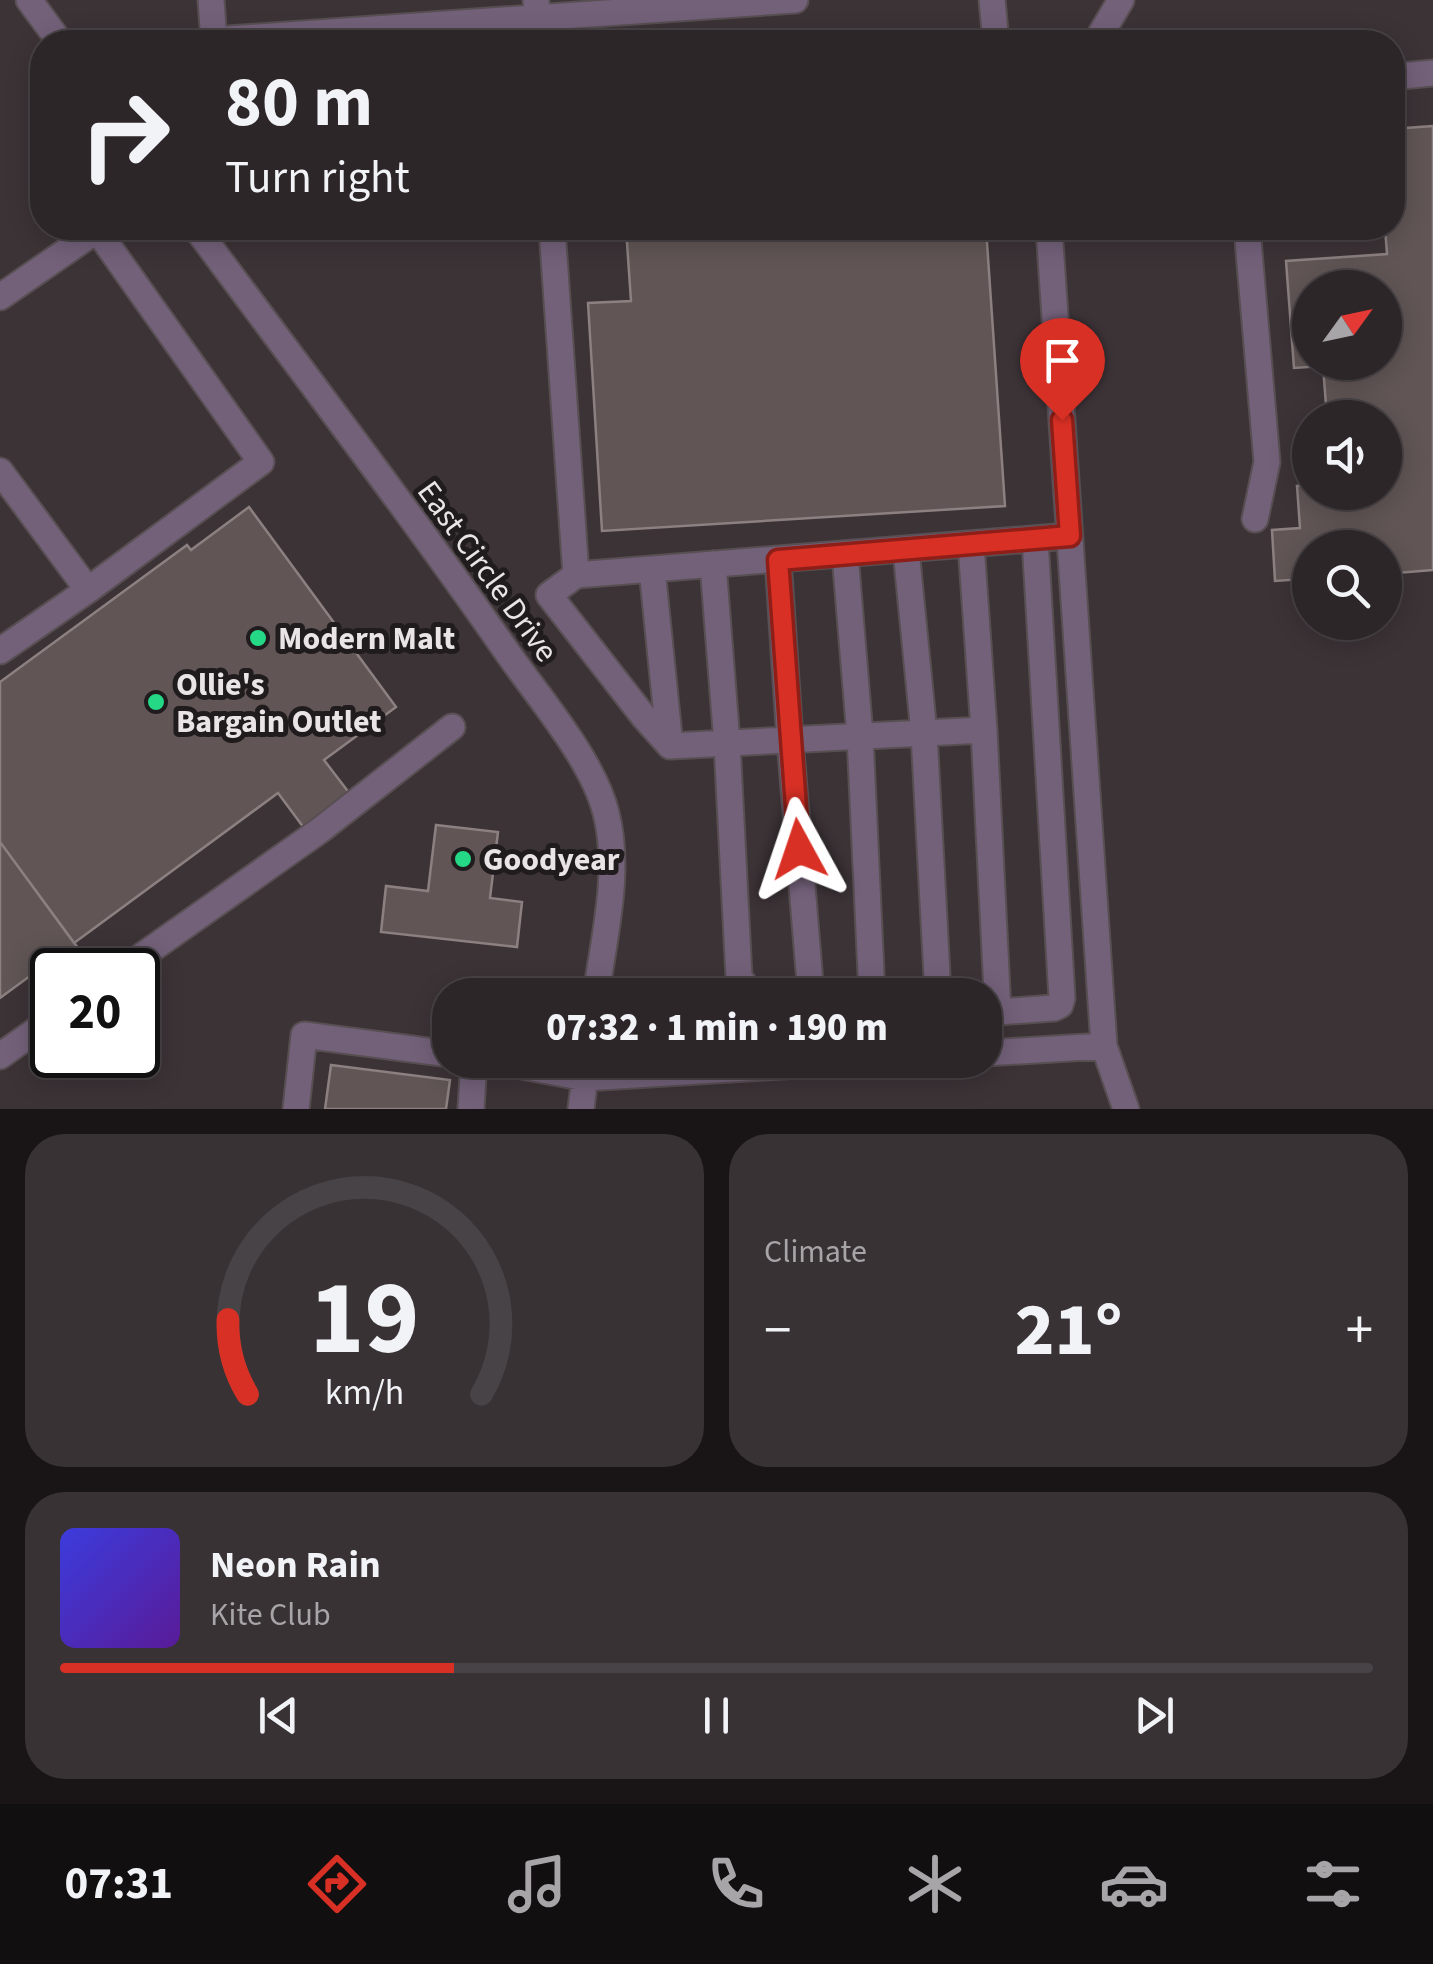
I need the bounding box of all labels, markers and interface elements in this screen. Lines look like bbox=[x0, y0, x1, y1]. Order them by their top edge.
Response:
text: 80 m bbox=[225, 53, 373, 153]
icon: right bbox=[60, 70, 190, 200]
text: Turn right bbox=[225, 146, 410, 210]
north arrow bbox=[1292, 270, 1402, 380]
map controls bbox=[1292, 270, 1402, 640]
pin bbox=[1020, 318, 1105, 421]
icon: arrive bbox=[1035, 333, 1090, 388]
button: sound bbox=[1292, 400, 1402, 510]
street label: East Circle Drive bbox=[406, 471, 569, 672]
button: search bbox=[1292, 530, 1402, 640]
place label: Modern Malt bbox=[278, 616, 455, 662]
marker: Modern Malt bbox=[247, 627, 269, 649]
place label: Ollie's Bargain Outlet bbox=[176, 662, 382, 745]
marker: Ollie's Bargain Outlet bbox=[145, 691, 167, 713]
position arrow bbox=[747, 797, 851, 901]
place label: Goodyear bbox=[483, 837, 620, 883]
marker: Goodyear bbox=[452, 848, 474, 870]
speed limit sign: 20 bbox=[30, 948, 160, 1078]
text: 07:32 · 1 min · 190 m bbox=[546, 1001, 888, 1055]
text: Climate bbox=[764, 1229, 867, 1275]
text: 19 bbox=[310, 1246, 419, 1394]
text: 21° bbox=[1015, 1277, 1122, 1384]
text: − bbox=[764, 1292, 791, 1370]
text: + bbox=[1346, 1292, 1373, 1370]
text: km/h bbox=[325, 1367, 404, 1418]
text: Neon Rain bbox=[210, 1538, 381, 1592]
text: Kite Club bbox=[210, 1592, 331, 1638]
icon: previous bbox=[251, 1688, 306, 1743]
icon: pause bbox=[689, 1688, 744, 1743]
icon: next bbox=[1127, 1688, 1182, 1743]
icon: directions bbox=[302, 1849, 372, 1919]
icon: music bbox=[502, 1849, 572, 1919]
icon: phone bbox=[701, 1849, 771, 1919]
icon: climate bbox=[900, 1849, 970, 1919]
icon: car bbox=[1099, 1849, 1169, 1919]
icon: filters bbox=[1298, 1849, 1368, 1919]
text: 07:31 bbox=[65, 1852, 173, 1916]

